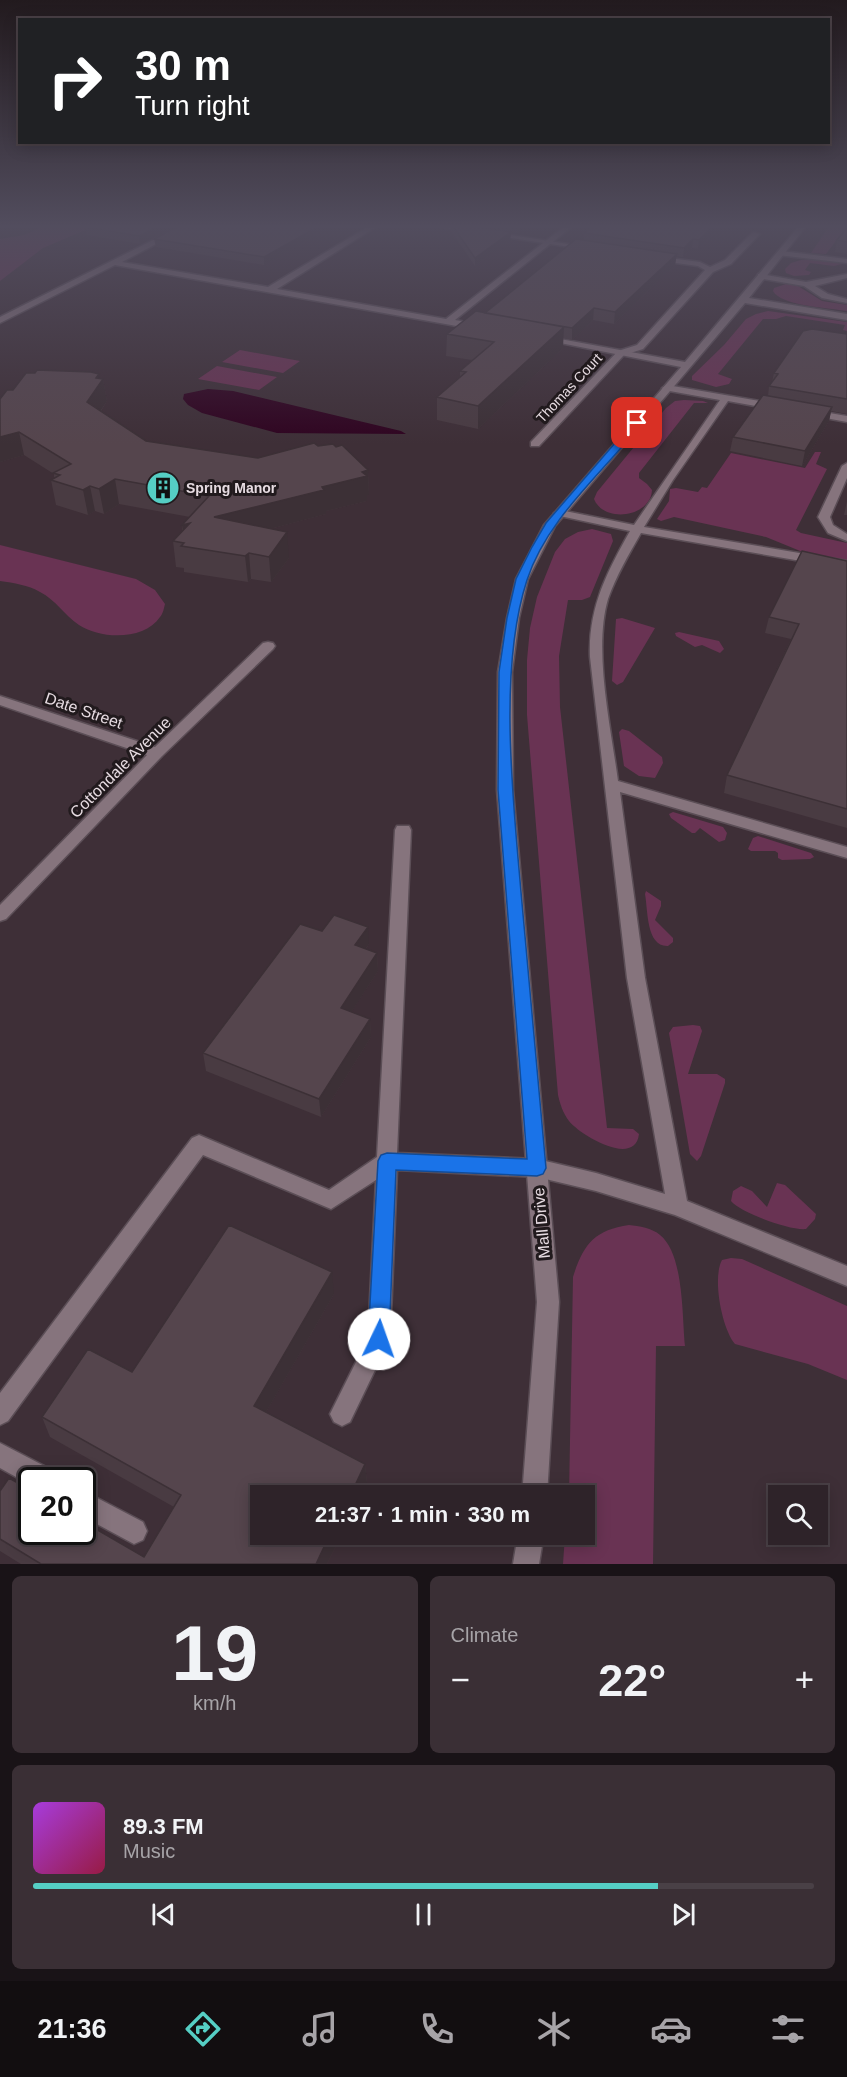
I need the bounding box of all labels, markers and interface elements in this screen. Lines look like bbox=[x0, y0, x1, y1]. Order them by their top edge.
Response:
icon: right bbox=[36, 42, 114, 120]
text: 30 m bbox=[135, 42, 231, 89]
text: Turn right bbox=[135, 91, 250, 121]
street label: Thomas Court bbox=[533, 350, 605, 426]
pin bbox=[611, 397, 662, 448]
icon: arrive bbox=[620, 406, 653, 439]
building icon: Spring Manor bbox=[145, 470, 181, 506]
place label: Spring Manor bbox=[186, 480, 277, 496]
street label: Date Street bbox=[43, 689, 125, 732]
street label: Cottondale Avenue bbox=[67, 714, 174, 821]
street label: Mall Drive bbox=[530, 1187, 553, 1259]
position arrow bbox=[347, 1307, 411, 1371]
speed limit sign: 20 bbox=[18, 1467, 96, 1545]
map controls bbox=[768, 1485, 828, 1545]
button: search bbox=[768, 1485, 828, 1545]
text: 21:37 · 1 min · 330 m bbox=[315, 1502, 530, 1527]
text: 19 bbox=[171, 1609, 258, 1697]
text: Climate bbox=[451, 1624, 518, 1646]
text: 22° bbox=[598, 1655, 666, 1706]
text: − bbox=[451, 1661, 470, 1698]
text: + bbox=[795, 1661, 814, 1698]
text: km/h bbox=[193, 1692, 236, 1714]
text: 89.3 FM bbox=[123, 1814, 204, 1839]
text: Music bbox=[123, 1840, 175, 1862]
icon: previous bbox=[147, 1898, 180, 1931]
icon: pause bbox=[407, 1898, 440, 1931]
icon: next bbox=[667, 1898, 700, 1931]
icon: directions bbox=[182, 2008, 224, 2050]
icon: music bbox=[299, 2008, 341, 2050]
icon: phone bbox=[416, 2008, 458, 2050]
icon: climate bbox=[533, 2008, 575, 2050]
icon: car bbox=[650, 2008, 692, 2050]
icon: filters bbox=[767, 2008, 809, 2050]
text: 21:36 bbox=[38, 2014, 107, 2044]

